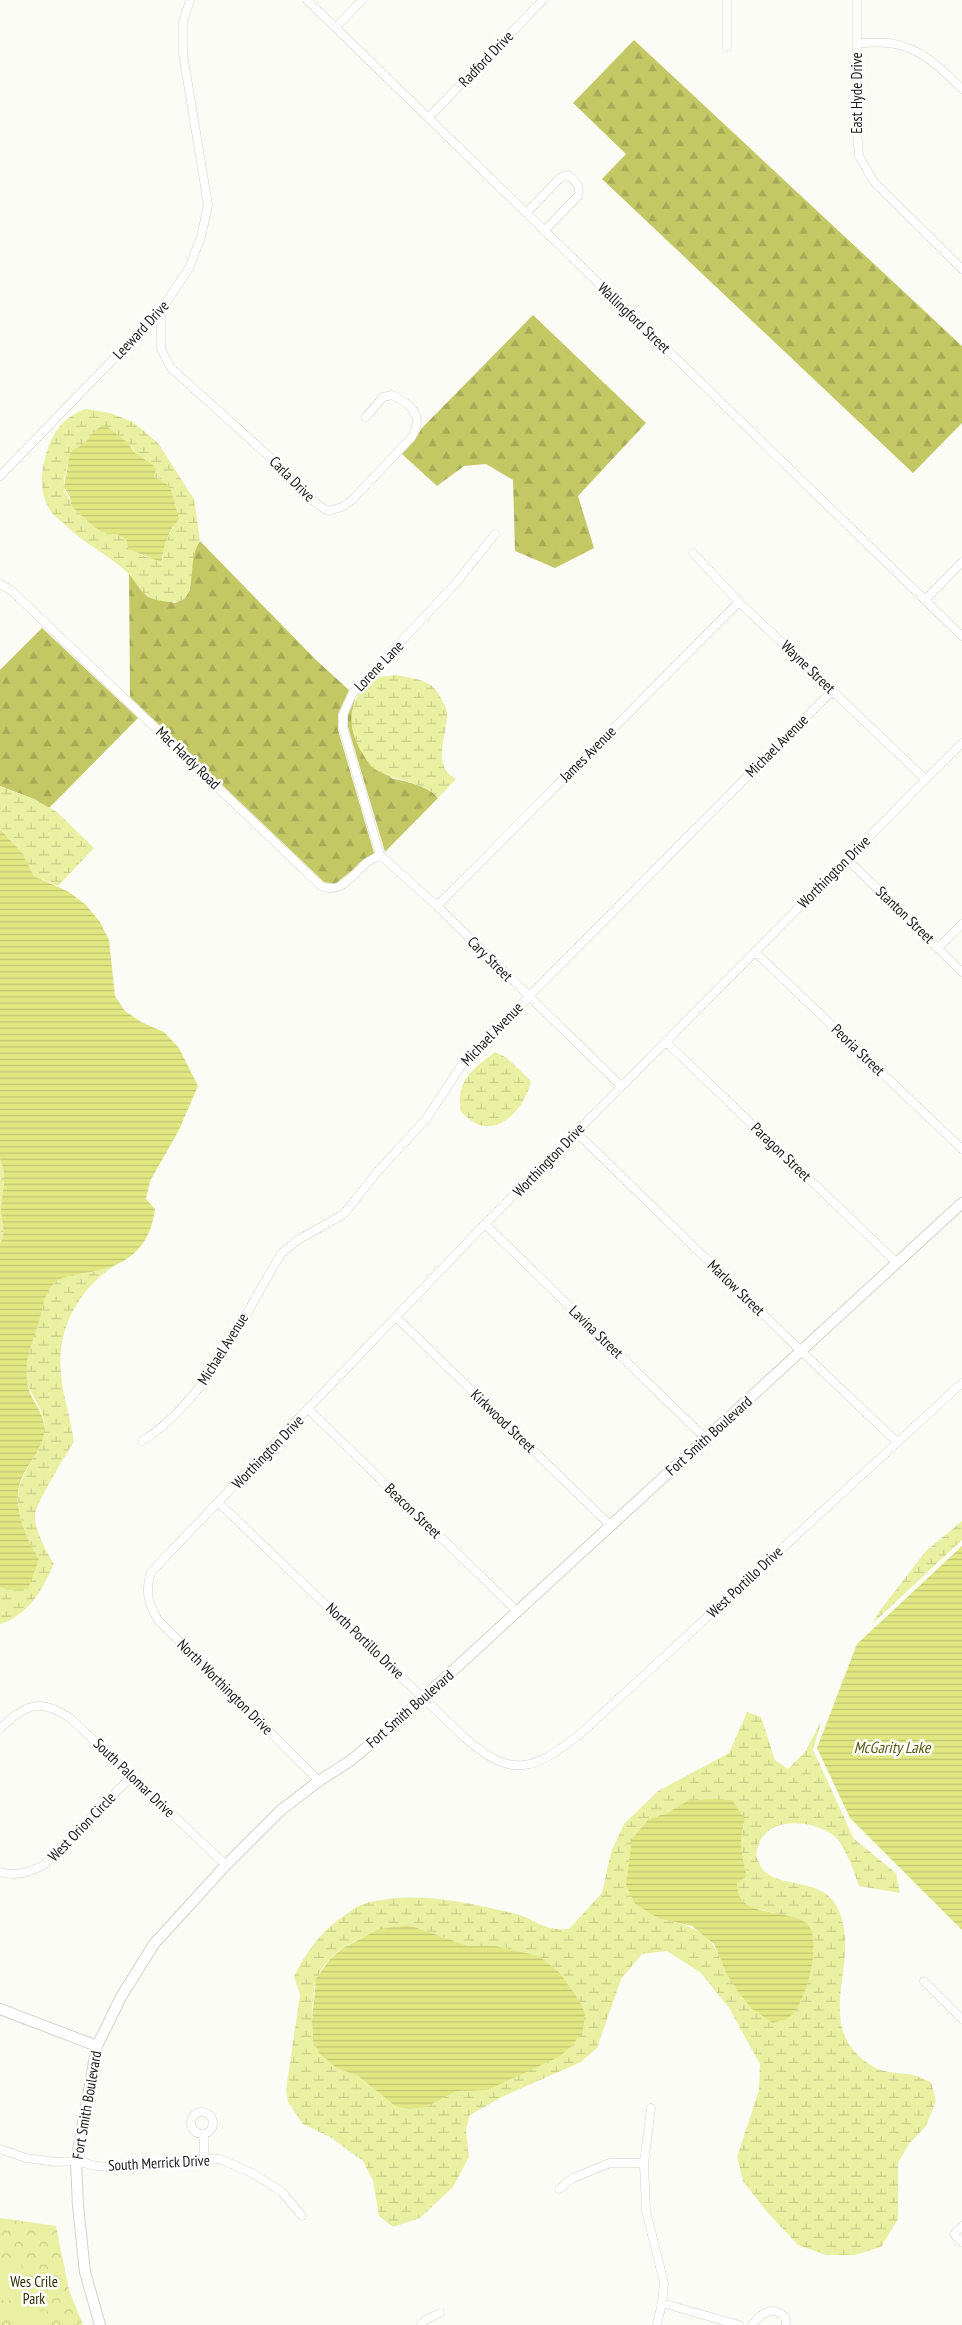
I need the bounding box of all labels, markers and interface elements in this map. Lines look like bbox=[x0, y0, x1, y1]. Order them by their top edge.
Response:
street label: Radford Drive bbox=[454, 27, 517, 91]
street label: East Hyde Drive bbox=[847, 52, 866, 134]
street label: Wallingford Street bbox=[594, 278, 675, 357]
street label: Leeward Drive bbox=[109, 296, 173, 363]
street label: Carla Drive bbox=[266, 452, 319, 505]
street label: Lorene Lane bbox=[350, 636, 407, 695]
street label: Wayne Street bbox=[777, 636, 839, 697]
street label: Michael Avenue bbox=[741, 710, 812, 781]
street label: Mac Hardy Road bbox=[152, 722, 225, 793]
street label: James Avenue bbox=[555, 722, 620, 786]
street label: Worthington Drive bbox=[793, 831, 874, 912]
street label: Stanton Street bbox=[872, 882, 939, 947]
street label: Cary Street bbox=[464, 932, 517, 985]
street label: Michael Avenue bbox=[457, 998, 527, 1069]
street label: Peoria Street bbox=[828, 1020, 889, 1080]
street label: Paragon Street bbox=[747, 1118, 815, 1185]
street label: Worthington Drive bbox=[509, 1119, 588, 1200]
street label: Marlow Street bbox=[704, 1256, 769, 1320]
street label: Lavina Street bbox=[565, 1301, 627, 1362]
street label: Michael Avenue bbox=[193, 1309, 252, 1388]
street label: Kirkwood Street bbox=[467, 1385, 540, 1456]
street label: Fort Smith Boulevard bbox=[662, 1392, 756, 1479]
street label: Worthington Drive bbox=[228, 1411, 307, 1492]
street label: Beacon Street bbox=[381, 1479, 446, 1542]
street label: West Portillo Drive bbox=[703, 1542, 786, 1622]
street label: North Portillo Drive bbox=[322, 1599, 408, 1683]
street label: North Worthington Drive bbox=[173, 1635, 277, 1739]
street label: Fort Smith Boulevard bbox=[362, 1665, 457, 1752]
street label: South Palomar Drive bbox=[90, 1734, 179, 1821]
water label: McGarity Lake bbox=[854, 1737, 932, 1757]
street label: West Orion Circle bbox=[44, 1788, 119, 1865]
street label: Fort Smith Boulevard bbox=[68, 2049, 105, 2161]
street label: South Merrick Drive bbox=[108, 2150, 210, 2175]
park label: Wes Crile Park bbox=[10, 2272, 58, 2308]

